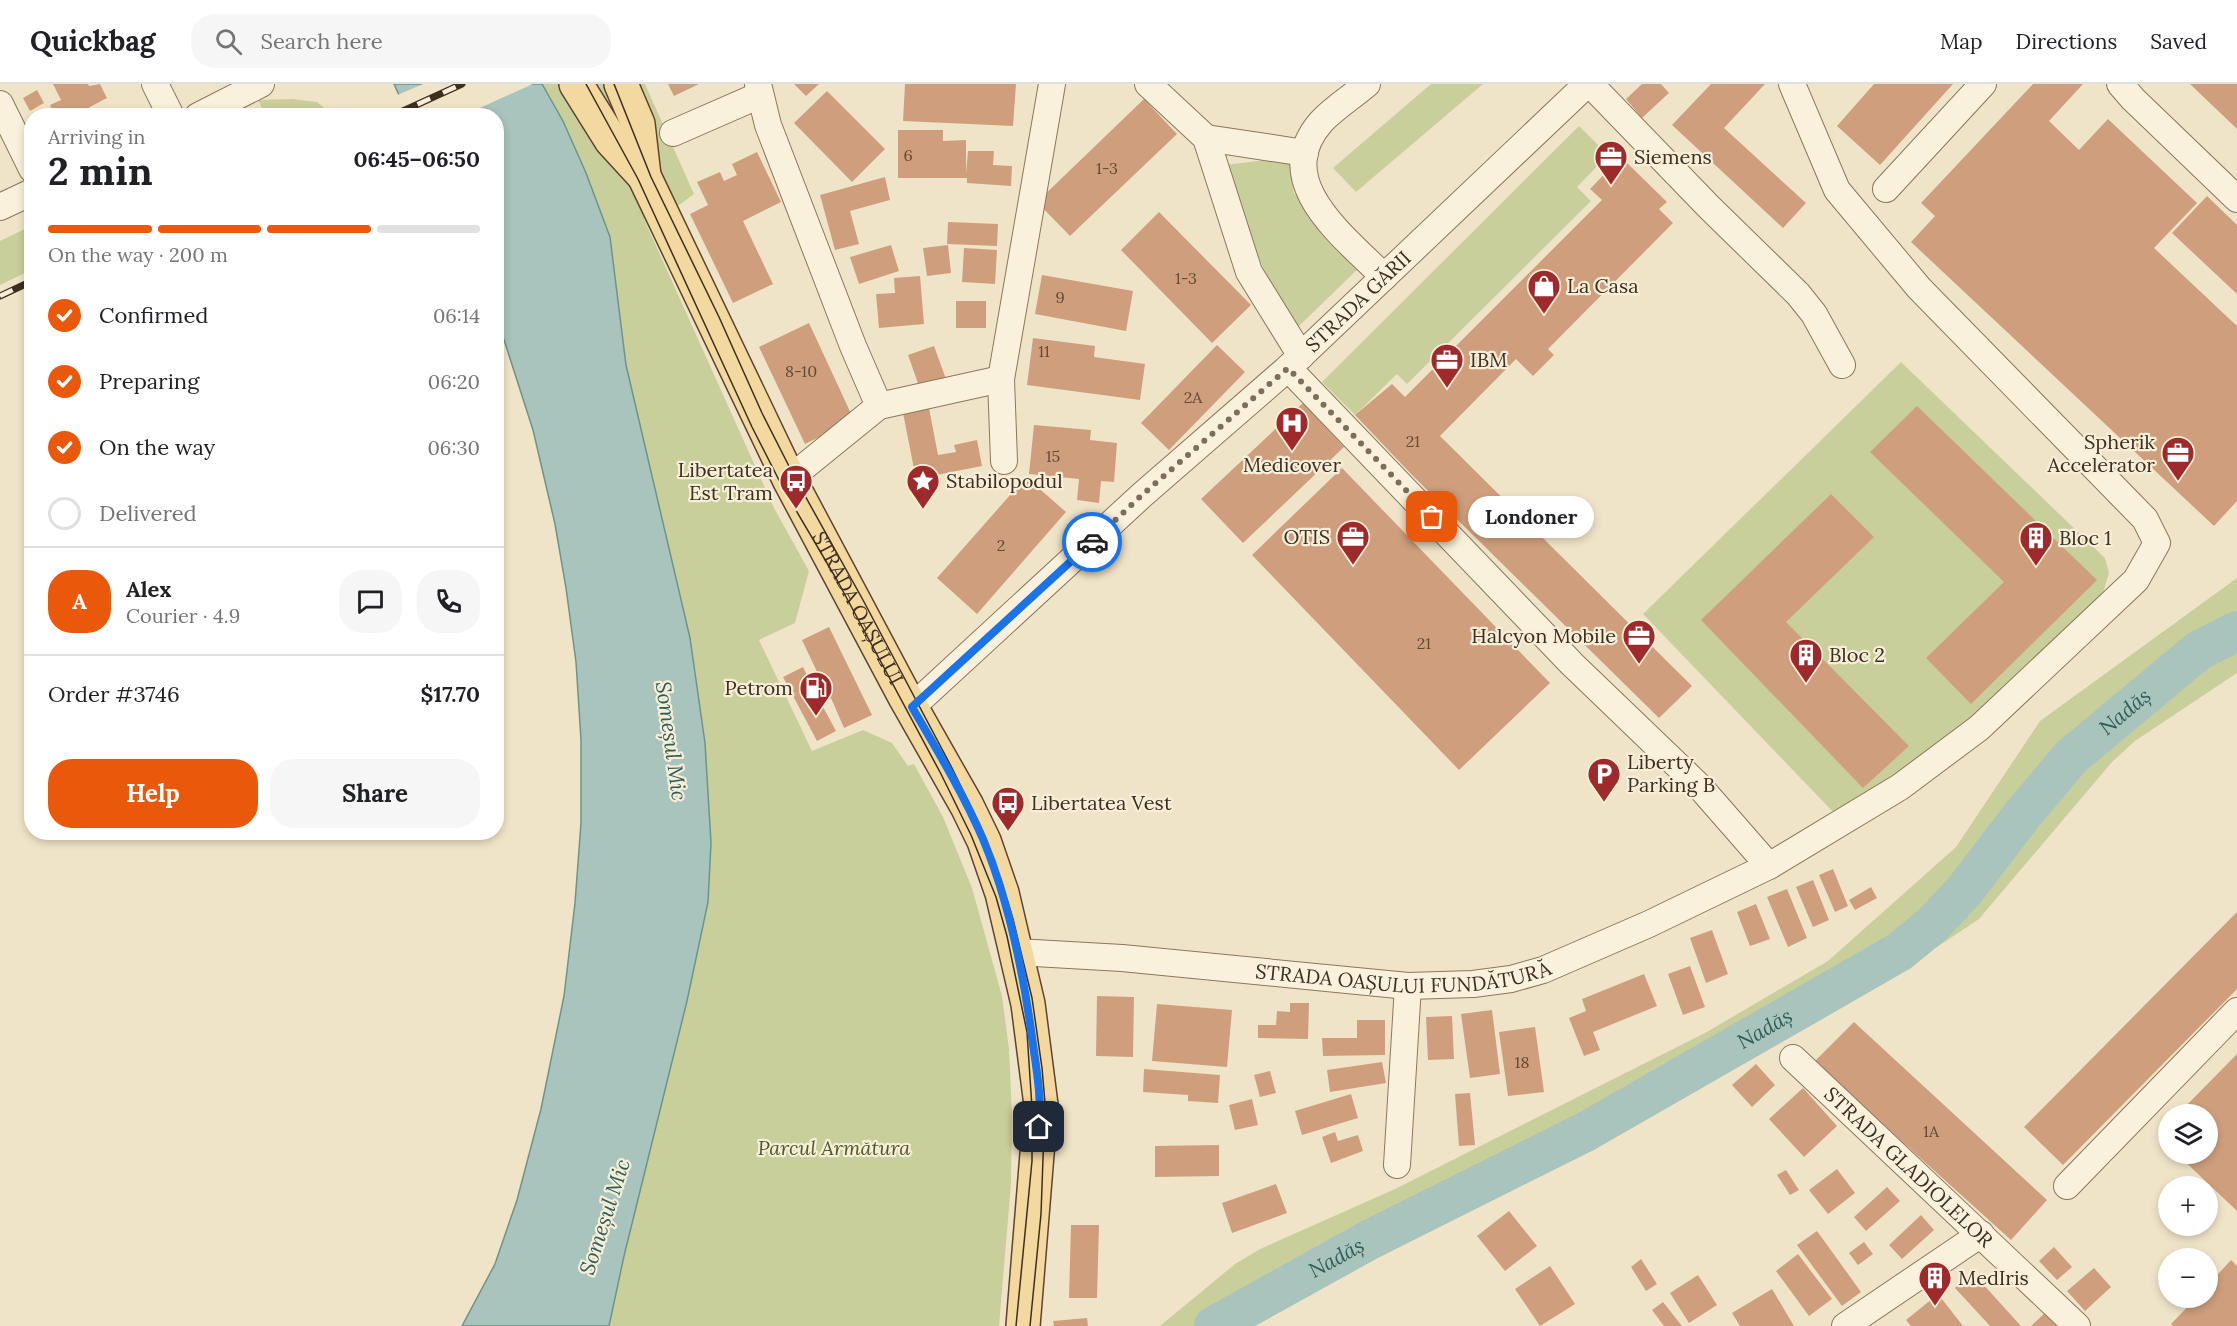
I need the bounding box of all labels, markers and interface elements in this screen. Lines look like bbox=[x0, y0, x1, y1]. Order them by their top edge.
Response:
search box bbox=[191, 14, 611, 68]
text: Quickbag bbox=[30, 23, 155, 59]
icon: search bbox=[212, 25, 245, 58]
text: Search here bbox=[260, 27, 383, 55]
text: Map bbox=[1940, 28, 1983, 55]
text: Directions bbox=[2016, 28, 2117, 55]
text: Saved bbox=[2150, 28, 2207, 55]
text: Arriving in bbox=[48, 124, 145, 149]
office icon: Siemens bbox=[1593, 139, 1629, 186]
place label: Siemens bbox=[1634, 144, 1712, 169]
text: 06:45–06:50 bbox=[354, 145, 480, 173]
house number: 6 bbox=[903, 145, 913, 165]
text: 2 min bbox=[48, 146, 153, 196]
house number: 1-3 bbox=[1096, 158, 1118, 178]
text: On the way · 200 m bbox=[48, 242, 228, 267]
street label: STRADA GĂRII bbox=[1300, 245, 1416, 357]
house number: 1-3 bbox=[1175, 268, 1197, 288]
shop icon: La Casa bbox=[1526, 268, 1562, 315]
place label: La Casa bbox=[1567, 273, 1638, 298]
house number: 9 bbox=[1055, 287, 1065, 307]
icon: check bbox=[48, 299, 81, 332]
text: Confirmed bbox=[99, 301, 208, 329]
text: 06:14 bbox=[433, 303, 480, 328]
house number: 11 bbox=[1038, 341, 1050, 361]
office icon: IBM bbox=[1429, 342, 1465, 389]
place label: IBM bbox=[1470, 347, 1507, 372]
house number: 8-10 bbox=[785, 361, 817, 381]
icon: check bbox=[48, 365, 81, 398]
text: Preparing bbox=[99, 367, 199, 395]
text: 06:20 bbox=[428, 369, 480, 394]
house number: 2A bbox=[1184, 387, 1203, 407]
hospital icon: Medicover bbox=[1274, 405, 1310, 452]
place label: Spherik Accelerator bbox=[2046, 429, 2155, 477]
icon: check bbox=[48, 431, 81, 464]
house number: 21 bbox=[1406, 431, 1420, 451]
text: On the way bbox=[99, 433, 215, 461]
text: 06:30 bbox=[427, 435, 480, 460]
office icon: Spherik Accelerator bbox=[2160, 435, 2196, 482]
house number: 15 bbox=[1046, 446, 1060, 466]
place label: Medicover bbox=[1243, 452, 1341, 477]
place label: Libertatea Est Tram bbox=[678, 457, 773, 505]
bus stop icon: Libertatea Est Tram bbox=[778, 463, 814, 510]
place icon: Stabilopodul bbox=[905, 463, 941, 510]
place label: Stabilopodul bbox=[946, 468, 1063, 493]
pin bbox=[1406, 491, 1457, 542]
callout: Londoner bbox=[1468, 496, 1594, 538]
text: Delivered bbox=[99, 499, 197, 527]
icon: bag bbox=[1415, 500, 1448, 533]
text: Londoner bbox=[1485, 504, 1577, 529]
courier bbox=[1062, 512, 1122, 572]
office icon: OTIS bbox=[1335, 519, 1371, 566]
building icon: Bloc 1 bbox=[2018, 520, 2054, 567]
place label: OTIS bbox=[1284, 524, 1330, 549]
place label: Bloc 1 bbox=[2059, 525, 2112, 550]
icon: car bbox=[1076, 526, 1109, 559]
street label: STRADA OAȘULUI bbox=[807, 527, 909, 689]
house number: 2 bbox=[997, 535, 1005, 555]
button: chat bbox=[339, 570, 402, 633]
button: phone bbox=[417, 570, 480, 633]
text: Alex bbox=[126, 575, 171, 603]
text: A bbox=[72, 587, 87, 615]
text: Courier · 4.9 bbox=[126, 603, 240, 628]
office icon: Halcyon Mobile bbox=[1621, 618, 1657, 665]
place label: Halcyon Mobile bbox=[1471, 623, 1616, 648]
house number: 21 bbox=[1417, 633, 1431, 653]
building icon: Bloc 2 bbox=[1788, 637, 1824, 684]
place label: Bloc 2 bbox=[1829, 642, 1885, 667]
fuel station icon: Petrom bbox=[798, 670, 834, 717]
place label: Petrom bbox=[725, 675, 793, 700]
text: Order #3746 bbox=[48, 680, 180, 708]
text: $17.70 bbox=[420, 680, 480, 708]
water label: Someșul Mic bbox=[650, 680, 693, 802]
water label: Nadăș bbox=[2093, 682, 2156, 741]
place label: Liberty Parking B bbox=[1627, 749, 1715, 797]
parking icon: Liberty Parking B bbox=[1586, 756, 1622, 803]
button: Help bbox=[48, 759, 258, 828]
button: Share bbox=[270, 759, 480, 828]
bus stop icon: Libertatea Vest bbox=[990, 785, 1026, 832]
place label: Libertatea Vest bbox=[1031, 790, 1172, 815]
street label: STRADA OAȘULUI FUNDĂTURĂ bbox=[1254, 955, 1555, 998]
water label: Nadăș bbox=[1732, 1002, 1797, 1055]
house number: 18 bbox=[1515, 1052, 1529, 1072]
street label: STRADA GLADIOLELOR bbox=[1819, 1081, 1999, 1253]
pin bbox=[1013, 1101, 1064, 1152]
map controls bbox=[2158, 1104, 2218, 1308]
button: layers bbox=[2158, 1104, 2218, 1164]
icon: home bbox=[1022, 1110, 1055, 1143]
house number: 1A bbox=[1923, 1121, 1940, 1141]
park label: Parcul Armătura bbox=[758, 1135, 910, 1160]
water label: Someșul Mic bbox=[573, 1156, 636, 1278]
button: + bbox=[2158, 1176, 2218, 1236]
water label: Nadăș bbox=[1304, 1231, 1369, 1284]
button: − bbox=[2158, 1248, 2218, 1308]
building icon: MedIris bbox=[1917, 1260, 1953, 1307]
place label: MedIris bbox=[1958, 1265, 2029, 1290]

